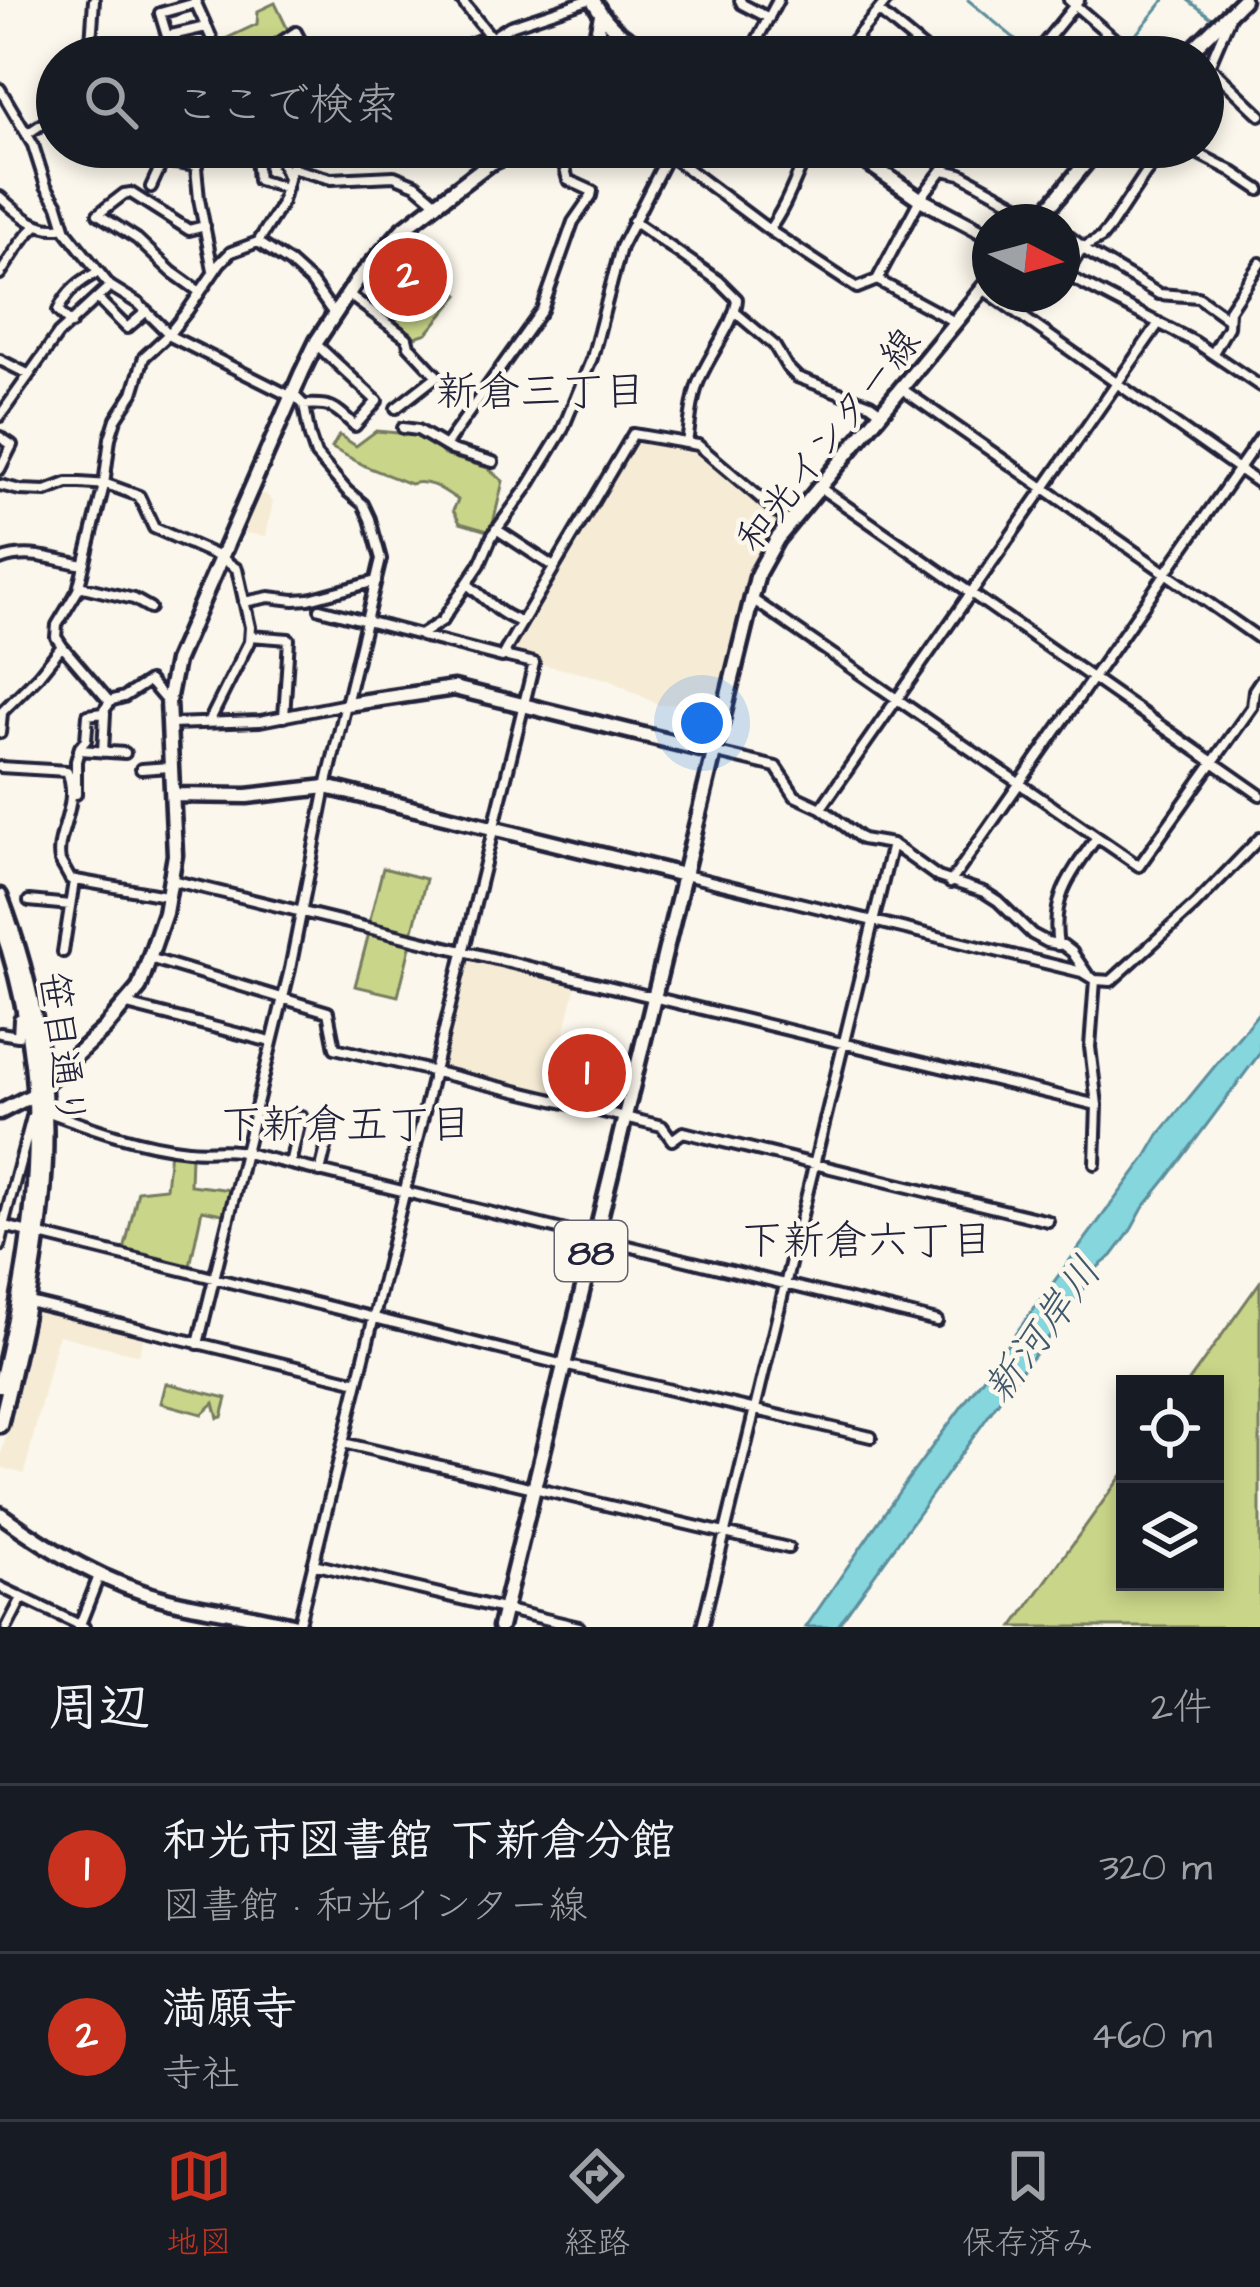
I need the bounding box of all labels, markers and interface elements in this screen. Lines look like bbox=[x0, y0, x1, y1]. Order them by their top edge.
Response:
search box bbox=[36, 36, 1224, 168]
icon: search bbox=[78, 69, 144, 135]
text: ここで検索 bbox=[174, 75, 399, 137]
north arrow bbox=[972, 204, 1080, 312]
pin: 2 bbox=[369, 232, 447, 322]
street label: 和光インター線 bbox=[725, 317, 934, 564]
district label: 新倉三丁目 bbox=[436, 364, 646, 422]
your location bbox=[672, 693, 732, 753]
street label: 笹目通り bbox=[25, 969, 97, 1130]
pin: 1 bbox=[548, 1028, 626, 1118]
district label: 下新倉五丁目 bbox=[220, 1097, 472, 1155]
district label: 下新倉六丁目 bbox=[741, 1213, 993, 1271]
road number: 88 bbox=[555, 1221, 627, 1281]
water label: 新河岸川 bbox=[971, 1246, 1116, 1416]
map controls bbox=[1116, 1375, 1224, 1591]
button: locate bbox=[1116, 1375, 1224, 1483]
button: layers bbox=[1116, 1483, 1224, 1591]
text: 周辺 bbox=[48, 1674, 150, 1745]
text: 2件 bbox=[1151, 1682, 1212, 1736]
text: 和光市図書館 下新倉分館 bbox=[162, 1811, 675, 1873]
text: 1 bbox=[85, 1842, 90, 1896]
text: 320 m bbox=[1099, 1842, 1212, 1896]
text: 図書館 · 和光インター線 bbox=[162, 1880, 587, 1934]
text: 満願寺 bbox=[162, 1979, 297, 2041]
text: 2 bbox=[76, 2010, 98, 2064]
text: 460 m bbox=[1090, 2010, 1212, 2064]
text: 寺社 bbox=[162, 2048, 240, 2102]
tab: 地図 bbox=[166, 2143, 232, 2266]
tab: 経路 bbox=[564, 2143, 630, 2266]
tab: 保存済み bbox=[962, 2143, 1094, 2266]

